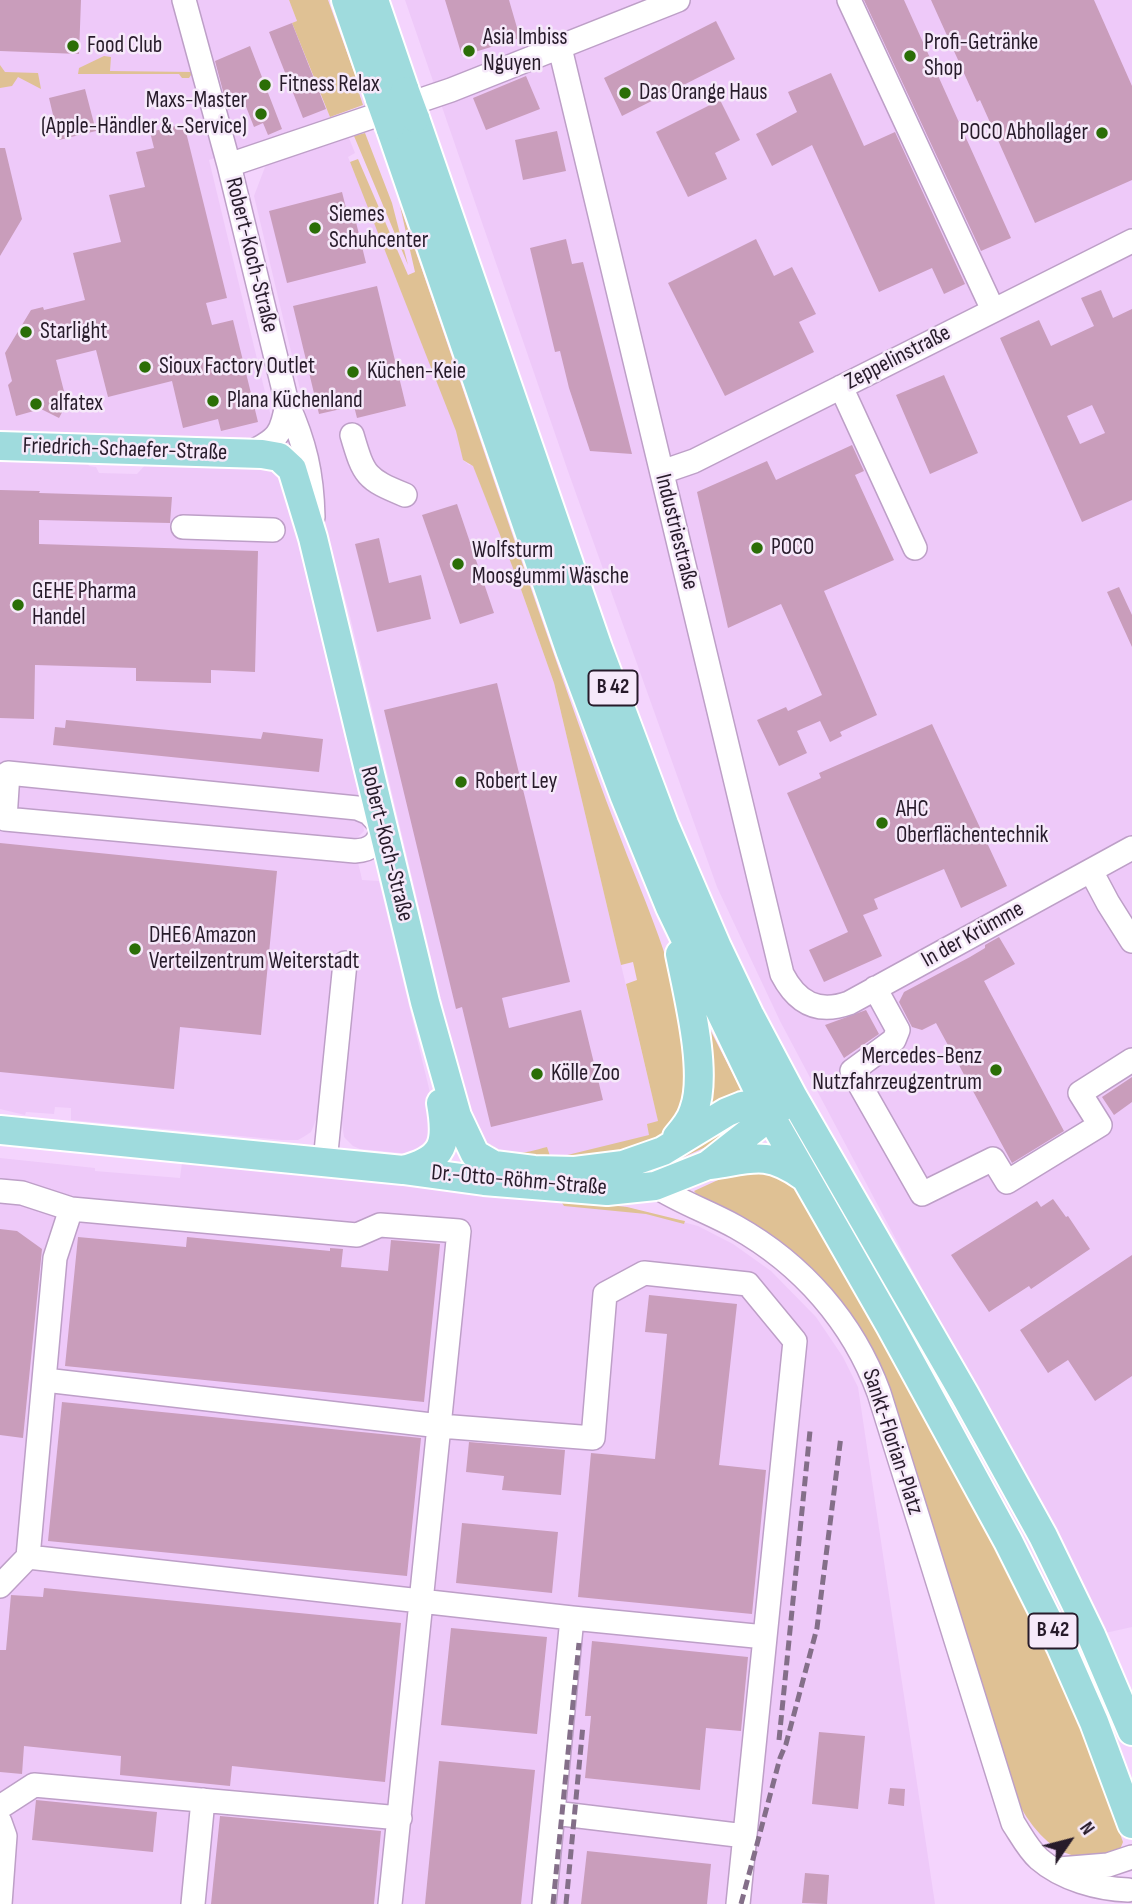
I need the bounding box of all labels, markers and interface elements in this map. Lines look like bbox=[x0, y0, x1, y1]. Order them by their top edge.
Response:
place label: Asia Imbiss Nguyen bbox=[483, 24, 567, 78]
place label: Profi-Getränke Shop bbox=[924, 29, 1038, 83]
place label: Food Club bbox=[87, 32, 162, 60]
marker: Food Club bbox=[65, 38, 81, 54]
marker: Asia Imbiss Nguyen bbox=[461, 43, 477, 59]
marker: Profi-Getränke Shop bbox=[902, 48, 918, 64]
place label: Fitness Relax bbox=[279, 71, 380, 99]
marker: Fitness Relax bbox=[257, 77, 273, 93]
place label: Das Orange Haus bbox=[639, 79, 768, 107]
marker: Das Orange Haus bbox=[617, 85, 633, 101]
place label: Maxs-Master (Apple-Händler & -Service) bbox=[41, 87, 247, 141]
marker: Maxs-Master (Apple-Händler & -Service) bbox=[253, 106, 269, 122]
place label: POCO Abhollager bbox=[960, 119, 1088, 147]
marker: POCO Abhollager bbox=[1094, 125, 1110, 141]
street label: Robert-Koch-Straße bbox=[218, 175, 284, 335]
place label: Siemes Schuhcenter bbox=[329, 201, 428, 255]
marker: Siemes Schuhcenter bbox=[307, 220, 323, 236]
place label: Starlight bbox=[40, 318, 107, 346]
street label: Zeppelinstraße bbox=[841, 320, 955, 396]
marker: Starlight bbox=[18, 324, 34, 340]
place label: Sioux Factory Outlet bbox=[159, 353, 315, 381]
place label: Küchen-Keie bbox=[367, 358, 466, 386]
marker: Sioux Factory Outlet bbox=[137, 359, 153, 375]
marker: Küchen-Keie bbox=[345, 364, 361, 380]
place label: Plana Küchenland bbox=[227, 387, 363, 415]
place label: alfatex bbox=[50, 390, 103, 418]
marker: Plana Küchenland bbox=[205, 393, 221, 409]
marker: alfatex bbox=[28, 396, 44, 412]
street label: Friedrich-Schaefer-Straße bbox=[22, 433, 228, 467]
street label: Industriestraße bbox=[648, 471, 704, 593]
place label: POCO bbox=[771, 534, 814, 562]
place label: Wolfsturm Moosgummi Wäsche bbox=[472, 537, 629, 591]
marker: POCO bbox=[749, 540, 765, 556]
marker: Wolfsturm Moosgummi Wäsche bbox=[450, 556, 466, 572]
place label: GEHE Pharma Handel bbox=[32, 578, 136, 632]
marker: GEHE Pharma Handel bbox=[10, 597, 26, 613]
road number: B 42 bbox=[588, 670, 638, 706]
street label: Robert-Koch-Straße bbox=[353, 764, 419, 924]
place label: Robert Ley bbox=[475, 768, 557, 796]
marker: Robert Ley bbox=[453, 774, 469, 790]
place label: AHC Oberflächentechnik bbox=[896, 796, 1048, 850]
marker: AHC Oberflächentechnik bbox=[874, 815, 890, 831]
street label: In der Krümme bbox=[917, 896, 1029, 974]
place label: DHE6 Amazon Verteilzentrum Weiterstadt bbox=[149, 922, 359, 976]
marker: DHE6 Amazon Verteilzentrum Weiterstadt bbox=[127, 941, 143, 957]
place label: Mercedes-Benz Nutzfahrzeugzentrum bbox=[812, 1043, 982, 1097]
place label: Kölle Zoo bbox=[551, 1060, 620, 1088]
marker: Mercedes-Benz Nutzfahrzeugzentrum bbox=[988, 1062, 1004, 1078]
marker: Kölle Zoo bbox=[529, 1066, 545, 1082]
street label: Dr.-Otto-Röhm-Straße bbox=[430, 1160, 608, 1202]
street label: Sankt-Florian-Platz bbox=[855, 1366, 929, 1518]
road number: B 42 bbox=[1028, 1614, 1078, 1648]
north arrow bbox=[1034, 1806, 1104, 1876]
text: N bbox=[1074, 1818, 1099, 1839]

